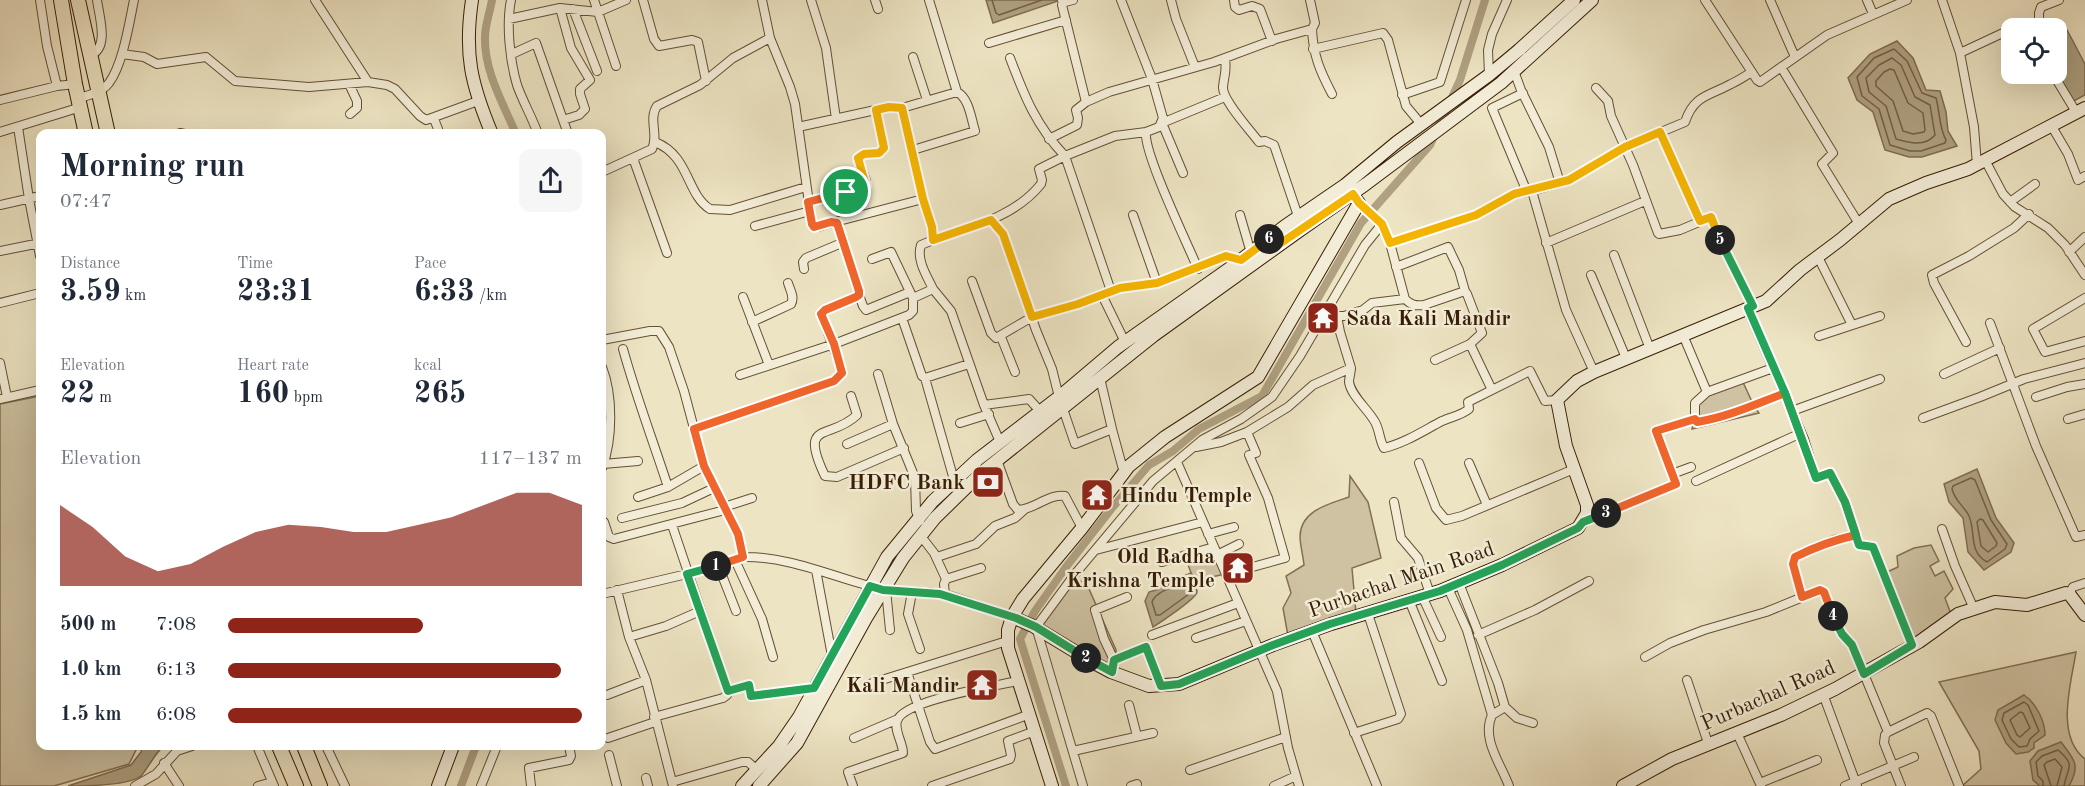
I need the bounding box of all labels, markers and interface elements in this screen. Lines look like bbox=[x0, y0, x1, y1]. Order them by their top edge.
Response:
map controls bbox=[2001, 18, 2067, 84]
button: locate bbox=[2001, 18, 2067, 84]
button: share bbox=[519, 149, 582, 212]
text: Morning run bbox=[60, 151, 245, 184]
pin bbox=[820, 166, 871, 217]
icon: arrive bbox=[829, 175, 862, 208]
text: 07:47 bbox=[60, 192, 112, 212]
pin: 6 bbox=[1254, 224, 1284, 254]
pin: 5 bbox=[1705, 225, 1735, 255]
text: 6 bbox=[1264, 231, 1274, 247]
text: 5 bbox=[1715, 232, 1725, 248]
text: Distance bbox=[60, 256, 120, 272]
text: Time bbox=[237, 256, 273, 272]
text: Pace bbox=[414, 256, 446, 272]
text: 3.59 bbox=[60, 277, 121, 307]
text: 23:31 bbox=[237, 277, 315, 307]
text: 6:33 bbox=[414, 277, 475, 307]
text: km bbox=[121, 288, 146, 304]
text: /km bbox=[475, 288, 507, 304]
temple icon: Sada Kali Mandir bbox=[1305, 300, 1341, 336]
place label: Sada Kali Mandir bbox=[1346, 309, 1511, 330]
text: Elevation bbox=[60, 358, 125, 374]
text: Heart rate bbox=[237, 358, 309, 374]
text: kcal bbox=[414, 358, 442, 374]
text: 22 bbox=[60, 379, 95, 409]
text: 160 bbox=[237, 379, 289, 409]
text: 265 bbox=[414, 379, 466, 409]
text: m bbox=[95, 390, 112, 406]
text: bpm bbox=[289, 390, 323, 406]
text: Elevation bbox=[60, 449, 141, 469]
text: 117–137 m bbox=[479, 449, 582, 469]
bank icon: HDFC Bank bbox=[970, 464, 1006, 500]
place label: HDFC Bank bbox=[848, 473, 965, 494]
temple icon: Hindu Temple bbox=[1079, 477, 1115, 513]
place label: Hindu Temple bbox=[1120, 486, 1252, 507]
pin: 3 bbox=[1591, 498, 1621, 528]
text: 3 bbox=[1601, 505, 1611, 521]
street label: Purbachal Main Road bbox=[1306, 539, 1497, 622]
place label: Old Radha Krishna Temple bbox=[1066, 547, 1215, 592]
temple icon: Old Radha Krishna Temple bbox=[1220, 550, 1256, 586]
pin: 1 bbox=[701, 551, 731, 581]
text: 1 bbox=[711, 558, 721, 574]
pin: 4 bbox=[1818, 601, 1848, 631]
text: 4 bbox=[1828, 608, 1838, 624]
text: 500 m bbox=[60, 615, 116, 635]
text: 7:08 bbox=[156, 615, 196, 635]
pin: 2 bbox=[1071, 643, 1101, 673]
text: 2 bbox=[1081, 650, 1091, 666]
street label: Purbachal Road bbox=[1698, 657, 1839, 735]
text: 1.0 km bbox=[60, 660, 122, 680]
text: 6:13 bbox=[156, 660, 196, 680]
temple icon: Kali Mandir bbox=[964, 667, 1000, 703]
place label: Kali Mandir bbox=[846, 676, 959, 697]
text: 1.5 km bbox=[60, 705, 122, 725]
text: 6:08 bbox=[156, 705, 196, 725]

